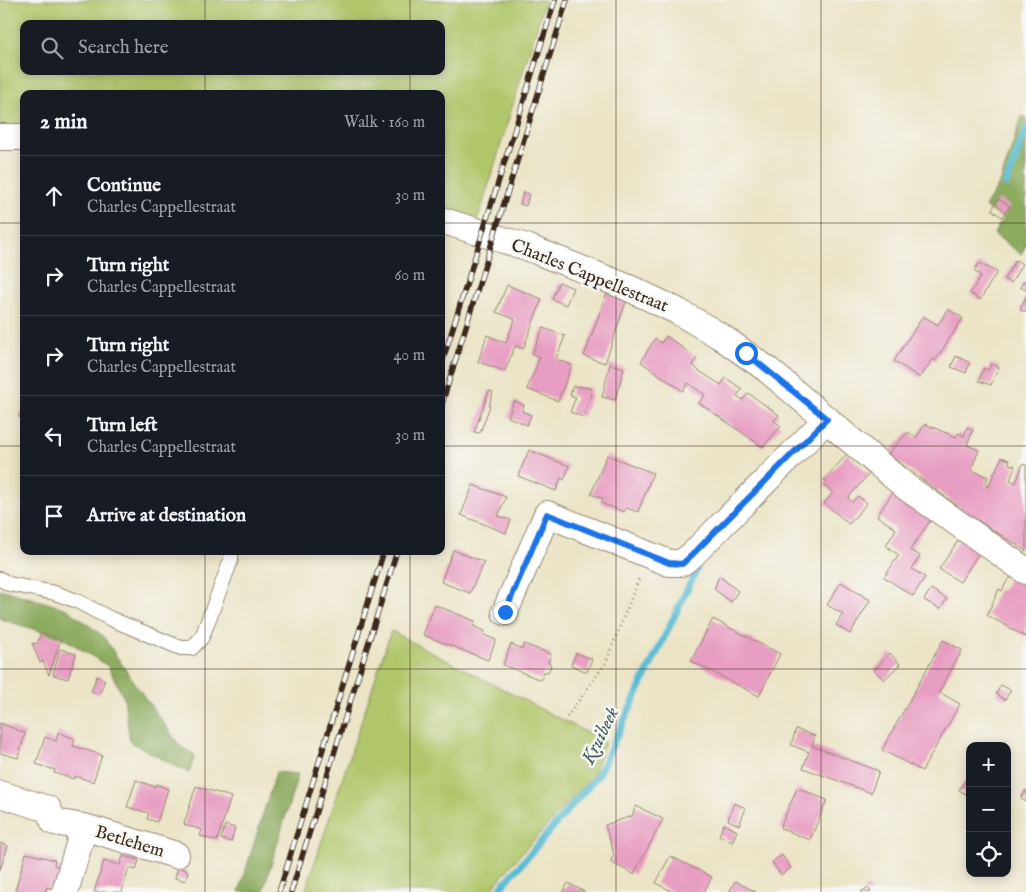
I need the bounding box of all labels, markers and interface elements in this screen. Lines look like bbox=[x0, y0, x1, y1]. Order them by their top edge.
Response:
search box bbox=[20, 20, 445, 75]
icon: search bbox=[38, 34, 66, 62]
text: Search here bbox=[78, 36, 169, 60]
text: 2 min bbox=[40, 109, 87, 136]
text: Walk · 160 m bbox=[344, 113, 425, 133]
text: Continue bbox=[87, 174, 161, 198]
icon: ahead bbox=[40, 182, 68, 210]
text: 30 m bbox=[395, 186, 425, 206]
text: Charles Cappellestraat bbox=[87, 198, 236, 218]
street label: Charles Cappellestraat bbox=[507, 234, 671, 318]
text: Turn right bbox=[87, 254, 169, 278]
icon: right bbox=[40, 262, 68, 290]
text: 60 m bbox=[395, 266, 425, 286]
text: Charles Cappellestraat bbox=[87, 278, 236, 298]
text: Turn right bbox=[87, 334, 169, 358]
icon: right bbox=[40, 342, 68, 370]
route start bbox=[735, 342, 758, 365]
text: 40 m bbox=[393, 346, 425, 366]
text: Charles Cappellestraat bbox=[87, 358, 236, 378]
text: Turn left bbox=[87, 414, 158, 438]
icon: left bbox=[40, 422, 68, 450]
text: 30 m bbox=[395, 426, 425, 446]
text: Charles Cappellestraat bbox=[87, 438, 236, 458]
icon: arrive bbox=[40, 502, 68, 530]
text: Arrive at destination bbox=[87, 504, 246, 528]
route end bbox=[494, 601, 517, 624]
water label: Kruibeek bbox=[576, 703, 625, 769]
map controls bbox=[966, 742, 1011, 877]
button: + bbox=[966, 742, 1011, 787]
button: − bbox=[966, 787, 1011, 832]
street label: Betlehem bbox=[92, 821, 167, 864]
button: locate bbox=[966, 832, 1011, 877]

